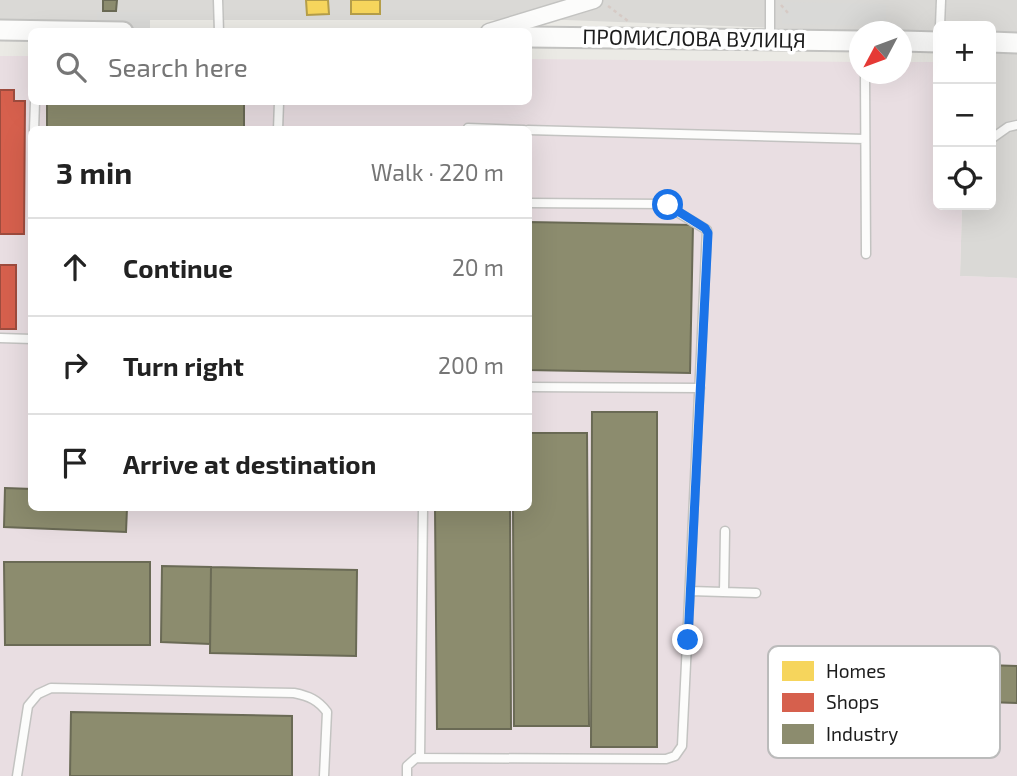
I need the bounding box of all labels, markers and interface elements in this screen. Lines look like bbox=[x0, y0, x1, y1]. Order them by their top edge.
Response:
north arrow bbox=[849, 21, 912, 84]
map controls bbox=[933, 21, 996, 210]
button: + bbox=[933, 21, 996, 84]
street label: ПРОМИСЛОВА ВУЛИЦЯ bbox=[582, 23, 806, 52]
search box bbox=[28, 28, 532, 105]
icon: search bbox=[52, 48, 90, 86]
text: Search here bbox=[108, 51, 248, 82]
button: − bbox=[933, 84, 996, 147]
button: locate bbox=[933, 147, 996, 210]
text: 3 min bbox=[56, 154, 132, 190]
text: Walk · 220 m bbox=[371, 158, 504, 186]
route start bbox=[652, 189, 683, 220]
icon: ahead bbox=[56, 248, 94, 286]
text: Continue bbox=[123, 252, 233, 283]
text: 20 m bbox=[452, 253, 504, 281]
icon: right bbox=[56, 346, 94, 384]
text: Turn right bbox=[123, 350, 244, 381]
text: 200 m bbox=[438, 351, 504, 379]
icon: arrive bbox=[56, 444, 94, 482]
text: Arrive at destination bbox=[123, 448, 376, 479]
route end bbox=[672, 624, 703, 655]
legend bbox=[768, 646, 1000, 758]
text: Homes bbox=[826, 659, 886, 682]
text: Shops bbox=[826, 690, 879, 713]
text: Industry bbox=[826, 722, 898, 745]

